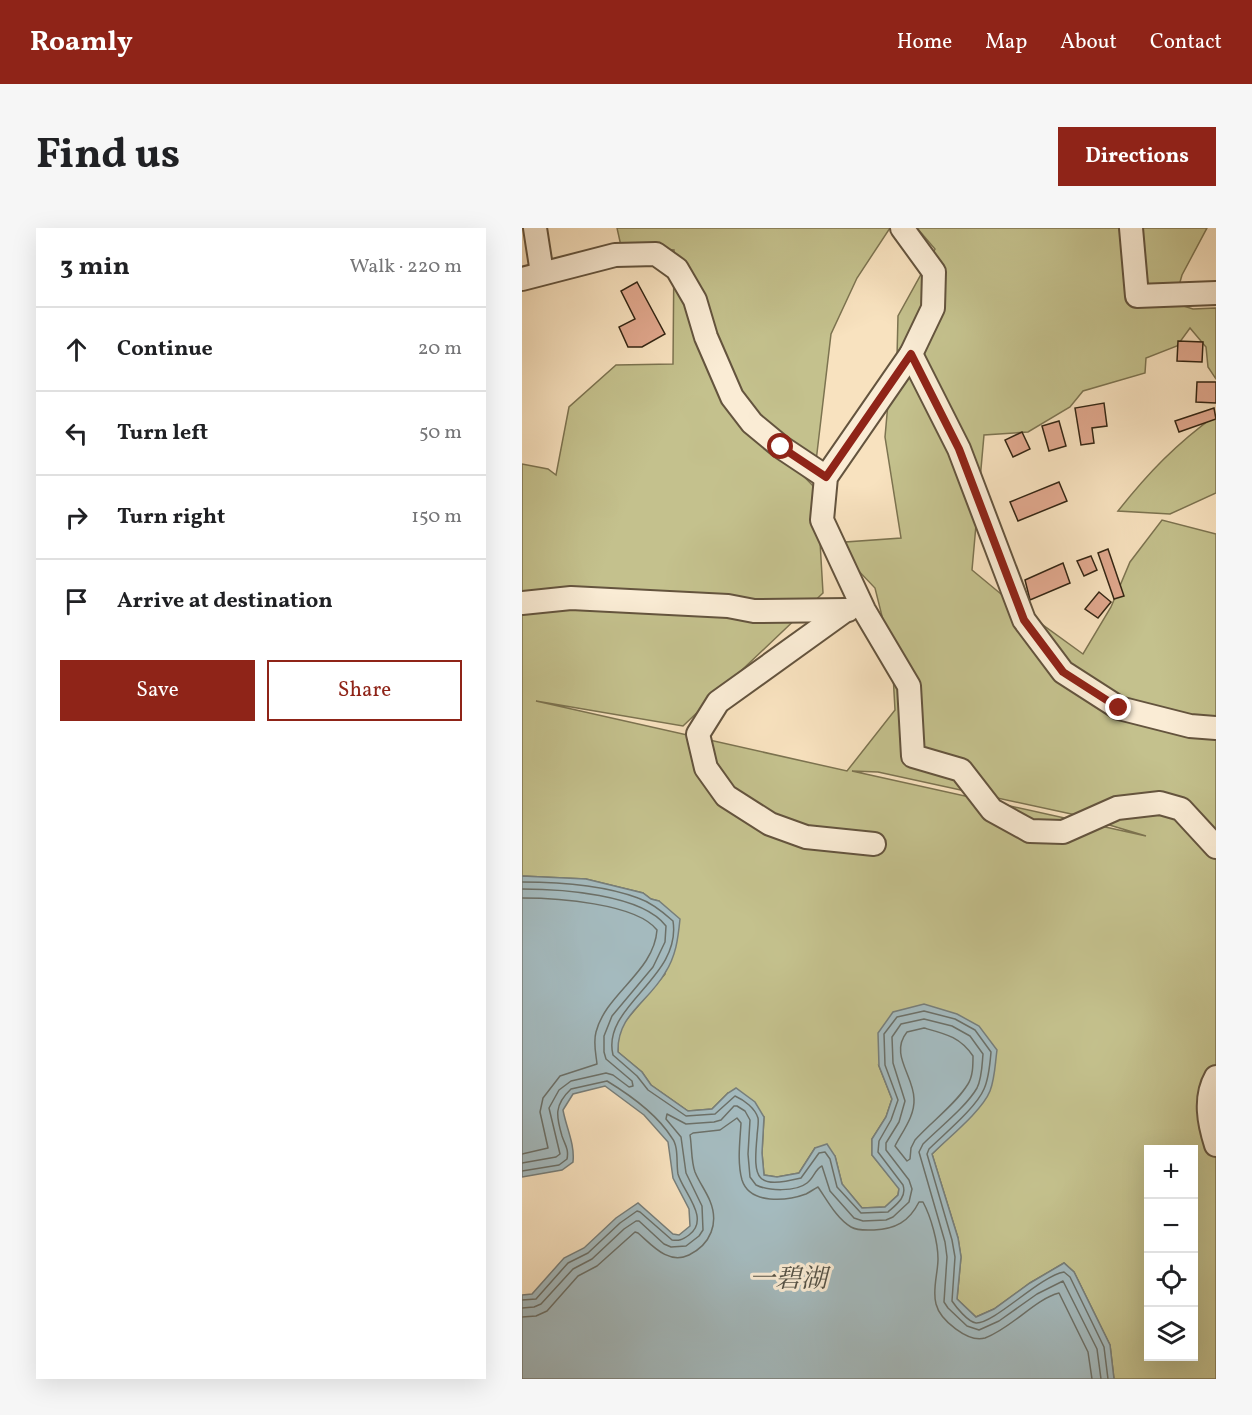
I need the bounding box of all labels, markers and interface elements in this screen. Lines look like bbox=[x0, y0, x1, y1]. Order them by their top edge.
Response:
text: Roamly bbox=[30, 23, 133, 62]
text: Home bbox=[897, 28, 952, 57]
text: Map bbox=[985, 28, 1027, 57]
text: About bbox=[1060, 28, 1117, 57]
text: Contact bbox=[1150, 28, 1222, 57]
text: Find us bbox=[36, 127, 180, 186]
button: Directions bbox=[1058, 127, 1216, 186]
text: 3 min bbox=[60, 249, 130, 285]
text: Walk · 220 m bbox=[350, 253, 462, 281]
icon: ahead bbox=[60, 333, 93, 366]
text: Continue bbox=[117, 334, 213, 365]
text: 20 m bbox=[418, 335, 462, 363]
icon: left bbox=[60, 417, 93, 450]
text: Turn left bbox=[117, 418, 208, 449]
text: 50 m bbox=[419, 419, 462, 447]
route start bbox=[767, 433, 793, 459]
icon: right bbox=[60, 501, 93, 534]
text: Turn right bbox=[117, 502, 225, 533]
text: 150 m bbox=[411, 503, 462, 531]
icon: arrive bbox=[60, 585, 93, 618]
text: Arrive at destination bbox=[117, 586, 333, 617]
button: Save bbox=[60, 660, 255, 721]
button: Share bbox=[267, 660, 462, 721]
route end bbox=[1105, 694, 1131, 720]
map controls bbox=[1144, 1145, 1198, 1361]
button: + bbox=[1144, 1145, 1198, 1199]
button: − bbox=[1144, 1199, 1198, 1253]
button: locate bbox=[1144, 1253, 1198, 1307]
water label: 一碧湖 bbox=[749, 1262, 831, 1298]
button: layers bbox=[1144, 1307, 1198, 1361]

